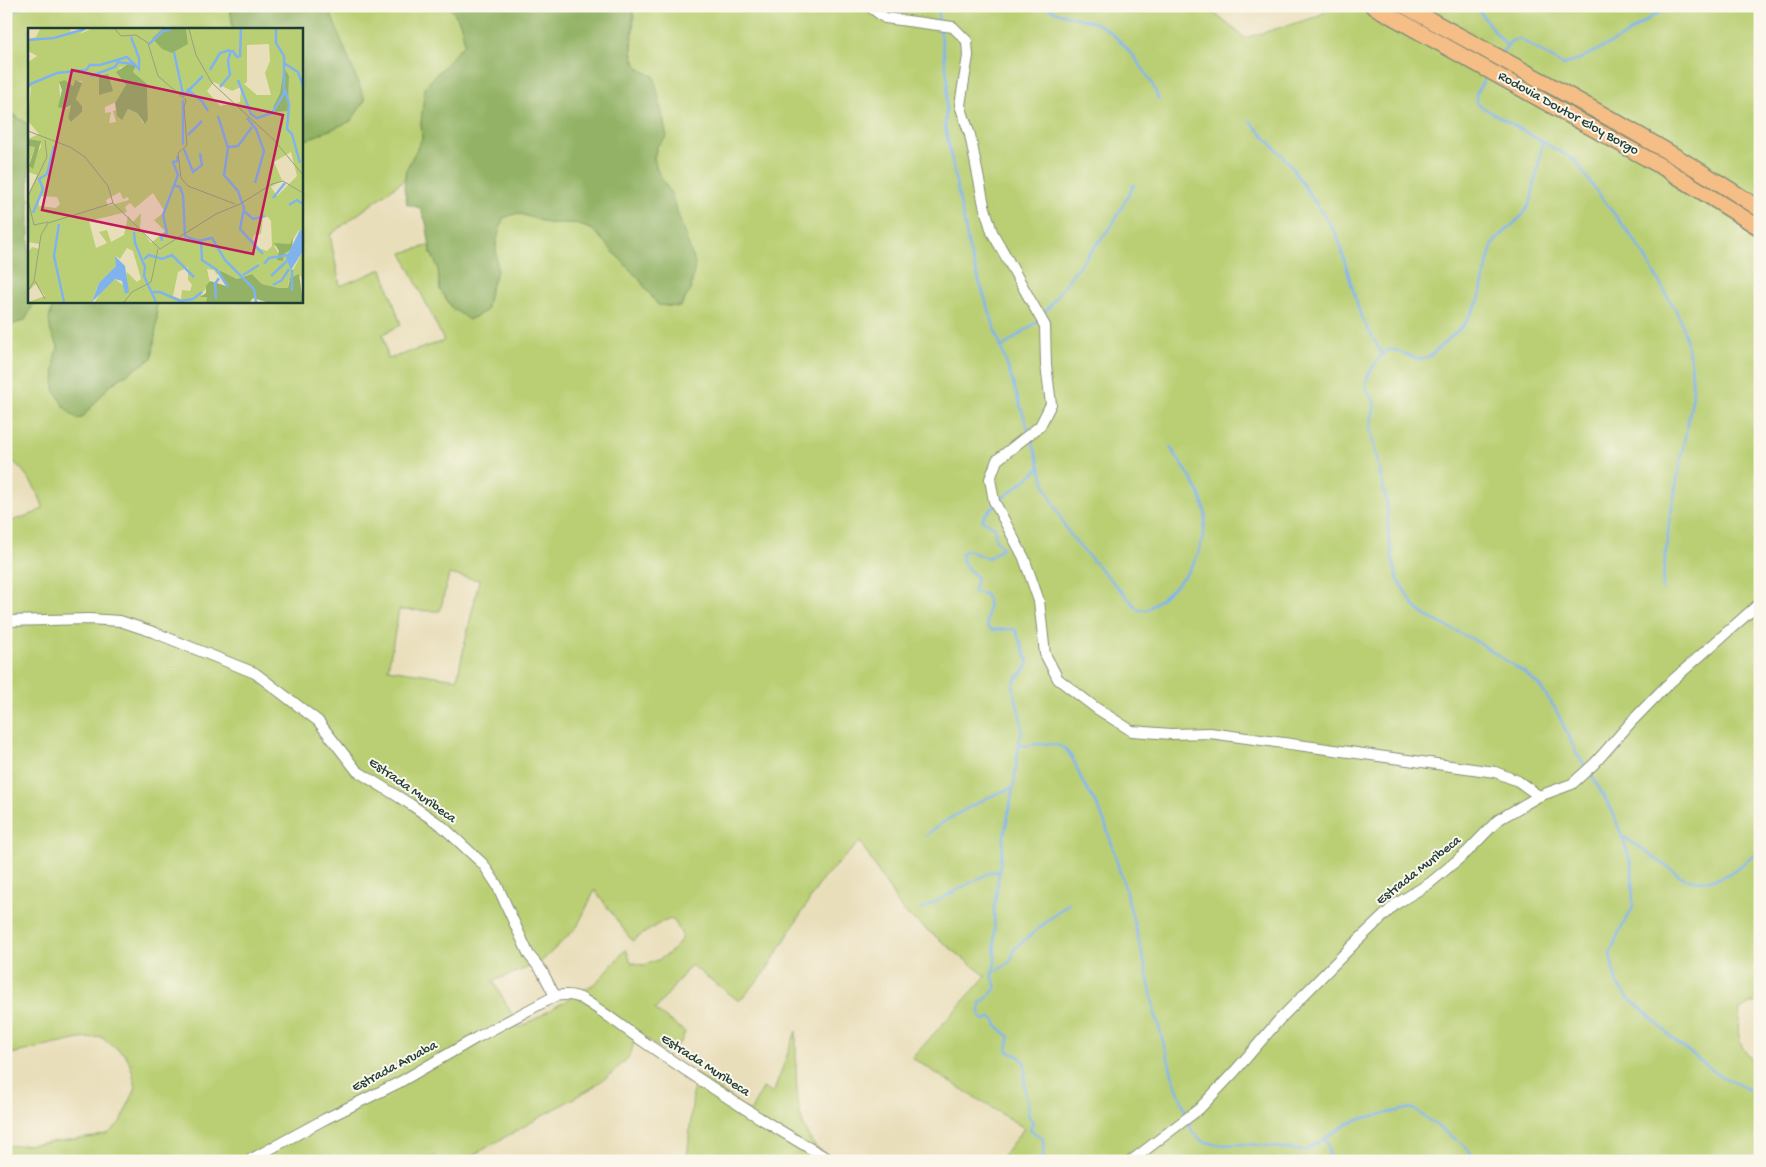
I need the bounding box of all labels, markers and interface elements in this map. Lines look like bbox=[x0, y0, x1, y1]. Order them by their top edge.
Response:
inset map bbox=[28, 28, 302, 302]
street label: Rodovia Doutor Eloy Borgo bbox=[1495, 68, 1641, 160]
street label: Estrada Muribeca bbox=[365, 754, 460, 828]
street label: Estrada Muribeca bbox=[1373, 832, 1466, 909]
street label: Estrada Muribeca bbox=[657, 1031, 754, 1102]
street label: Estrada Aruaba bbox=[349, 1037, 442, 1097]

